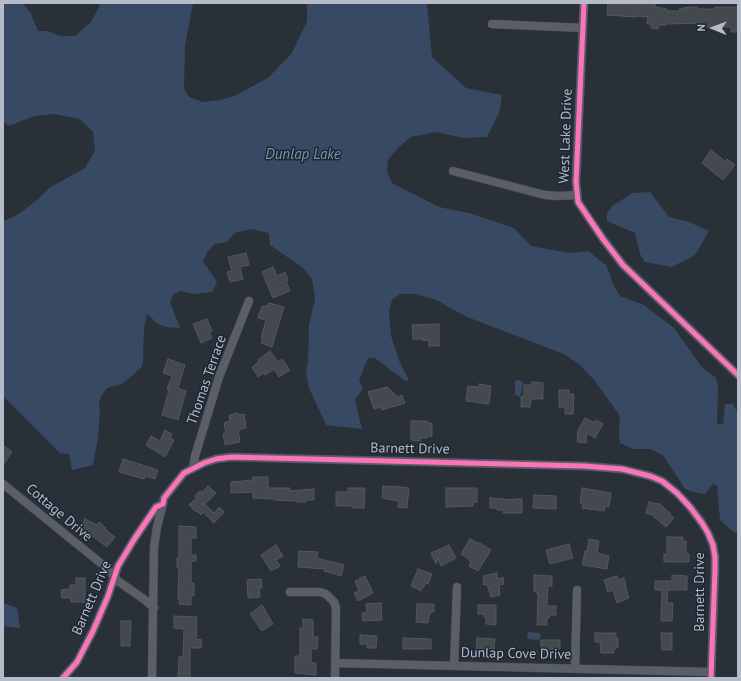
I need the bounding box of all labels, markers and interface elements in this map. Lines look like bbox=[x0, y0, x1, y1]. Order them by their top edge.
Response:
north arrow bbox=[693, 8, 733, 48]
text: N bbox=[694, 24, 708, 32]
street label: West Lake Drive bbox=[556, 88, 576, 184]
water label: Dunlap Lake bbox=[265, 146, 341, 164]
street label: Thomas Terrace bbox=[184, 333, 230, 427]
street label: Barnett Drive bbox=[370, 440, 450, 458]
street label: Cottage Drive bbox=[23, 480, 95, 546]
street label: Barnett Drive bbox=[692, 552, 708, 632]
street label: Barnett Drive bbox=[69, 558, 115, 638]
street label: Dunlap Cove Drive bbox=[461, 645, 571, 663]

